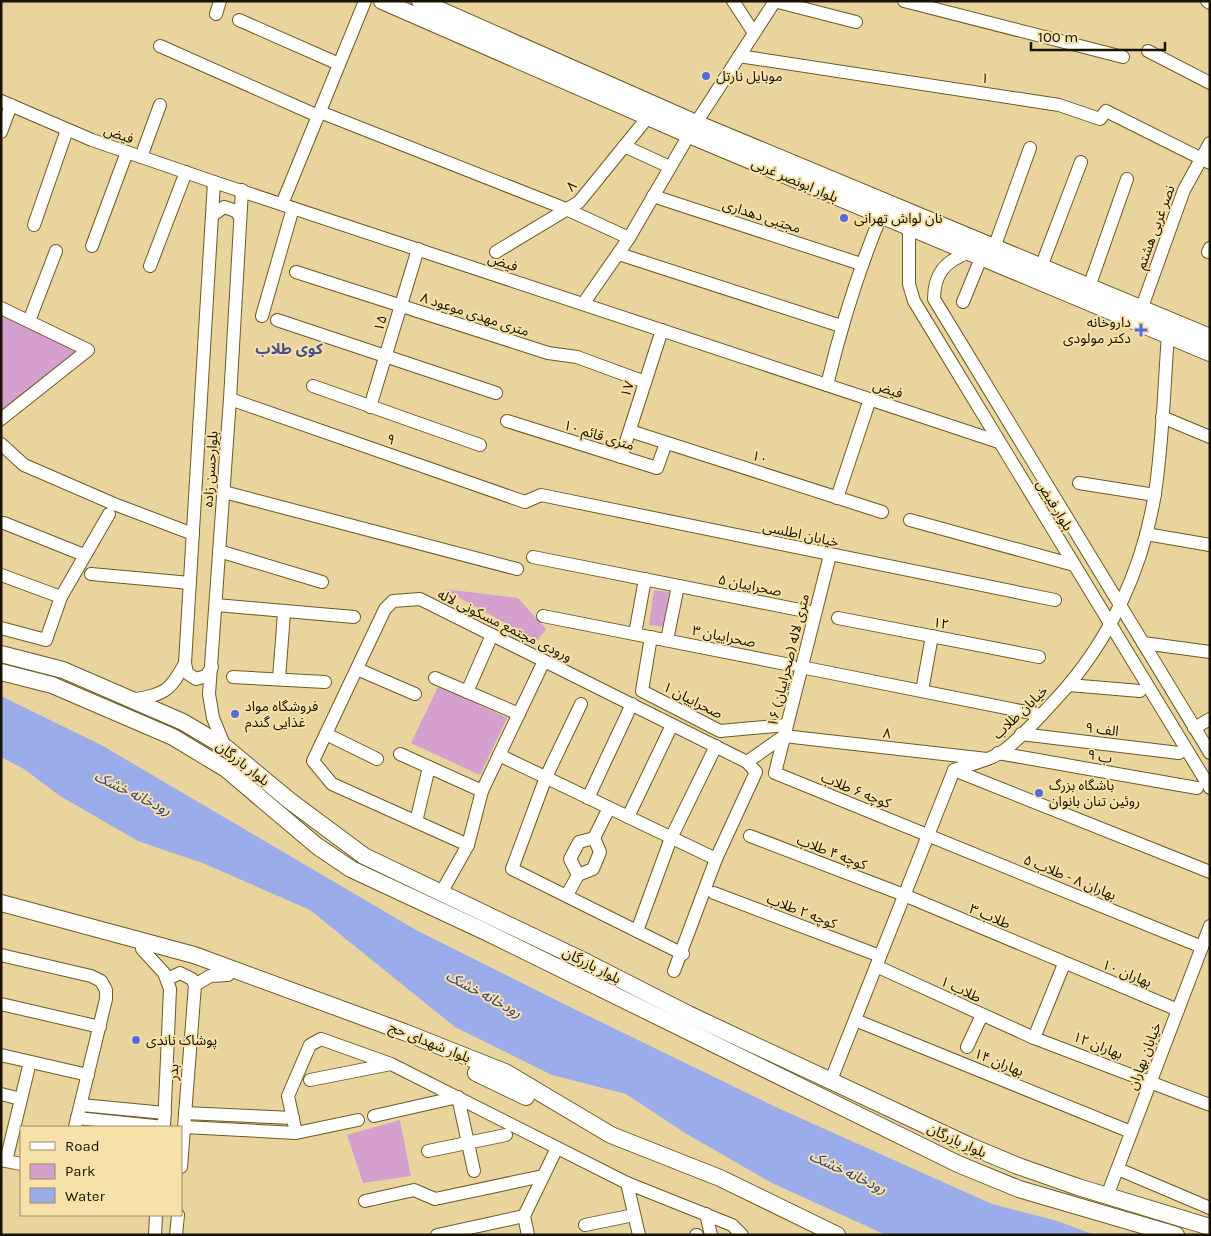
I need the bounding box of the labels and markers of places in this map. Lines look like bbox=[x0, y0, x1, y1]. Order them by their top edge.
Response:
place label: موبایل نارتل bbox=[716, 68, 783, 85]
marker: موبایل نارتل bbox=[700, 70, 712, 82]
place label: نان لواش تهرانی bbox=[854, 210, 943, 227]
marker: نان لواش تهرانی bbox=[838, 212, 850, 224]
place label: داروخانه دکتر مولودی bbox=[1063, 314, 1131, 347]
marker: داروخانه دکتر مولودی bbox=[1135, 324, 1147, 336]
place label: فروشگاه مواد غذایی گندم bbox=[245, 698, 318, 733]
marker: فروشگاه مواد غذایی گندم bbox=[229, 708, 241, 720]
place label: باشگاه بزرگ روئین تنان بانوان bbox=[1049, 777, 1140, 810]
marker: باشگاه بزرگ روئین تنان بانوان bbox=[1033, 787, 1045, 799]
place label: پوشاک ناندی bbox=[146, 1032, 217, 1050]
marker: پوشاک ناندی bbox=[130, 1034, 142, 1046]

